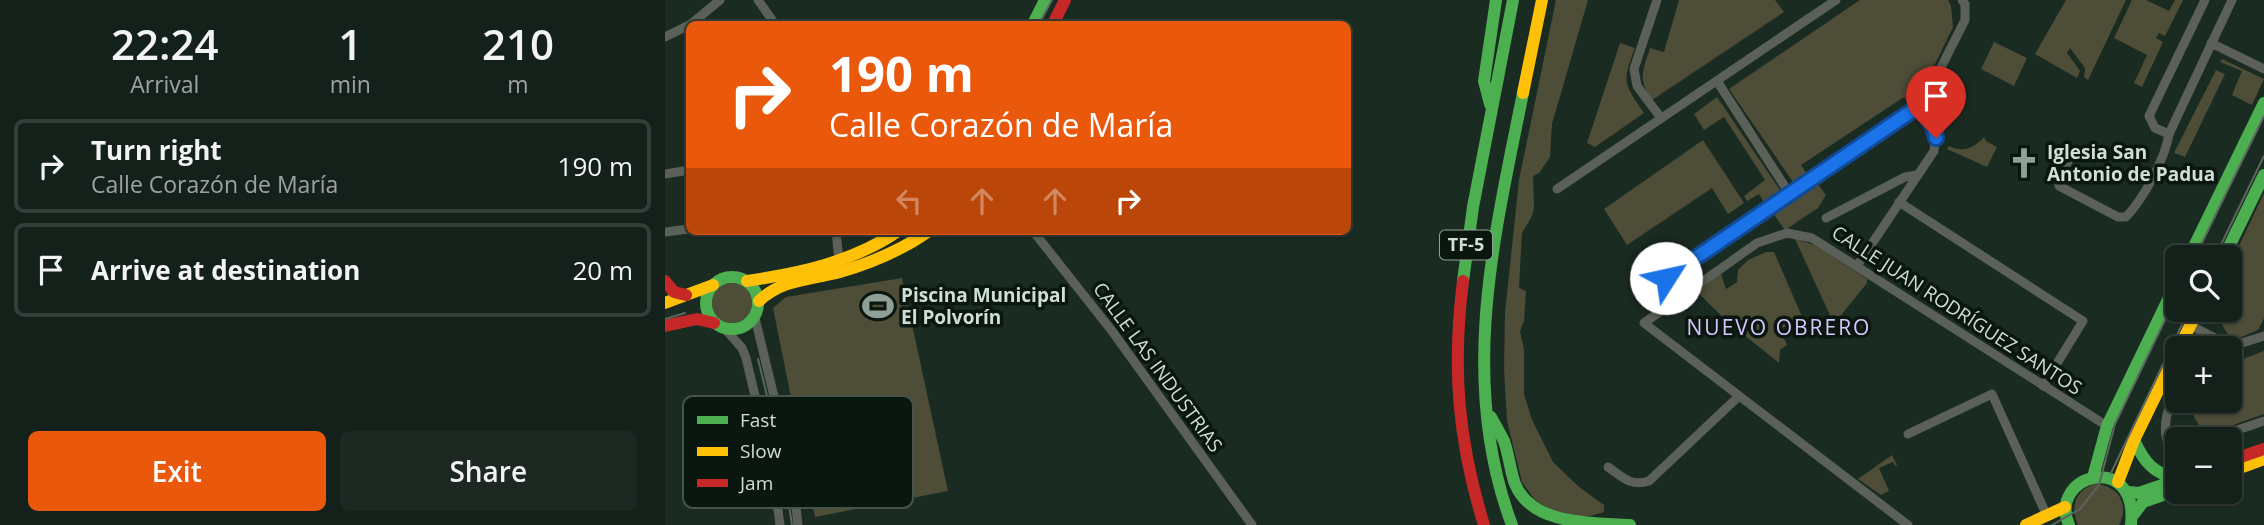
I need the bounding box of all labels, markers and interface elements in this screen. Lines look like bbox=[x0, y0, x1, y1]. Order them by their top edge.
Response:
text: 22:24 bbox=[111, 15, 219, 72]
text: 1 bbox=[338, 15, 362, 72]
text: 210 bbox=[482, 15, 554, 72]
text: 190 m bbox=[829, 40, 974, 106]
icon: right bbox=[714, 49, 805, 140]
pin bbox=[1906, 66, 1966, 138]
text: Arrival bbox=[130, 68, 199, 100]
text: min bbox=[330, 68, 371, 100]
text: m bbox=[507, 68, 529, 100]
icon: arrive bbox=[1917, 77, 1955, 115]
text: Calle Corazón de María bbox=[829, 103, 1173, 146]
text: Turn right bbox=[91, 132, 222, 168]
place label: Iglesia San Antonio de Padua bbox=[2047, 139, 2215, 187]
church icon: Iglesia San Antonio de Padua bbox=[2007, 146, 2041, 180]
icon: right bbox=[32, 147, 70, 185]
text: 190 m bbox=[558, 148, 633, 184]
text: Calle Corazón de María bbox=[91, 168, 338, 200]
icon: left bbox=[890, 182, 928, 220]
icon: ahead bbox=[963, 182, 1001, 220]
icon: ahead bbox=[1036, 182, 1074, 220]
icon: right bbox=[1109, 182, 1147, 220]
street label: CALLE JUAN RODRÍGUEZ SANTOS bbox=[1827, 219, 2087, 401]
road number: TF-5 bbox=[1440, 230, 1492, 260]
position arrow bbox=[1629, 241, 1703, 315]
map controls bbox=[2165, 245, 2242, 504]
button: search bbox=[2165, 245, 2242, 322]
icon: arrive bbox=[32, 251, 70, 289]
text: Arrive at destination bbox=[91, 252, 360, 288]
text: 20 m bbox=[572, 252, 633, 288]
street label: CALLE LAS INDUSTRIAS bbox=[1087, 277, 1229, 457]
place label: Piscina Municipal El Polvorín bbox=[901, 282, 1066, 330]
sports icon: Piscina Municipal El Polvorín bbox=[861, 289, 895, 323]
district label: NUEVO OBRERO bbox=[1687, 313, 1871, 341]
button: + bbox=[2165, 336, 2242, 413]
legend bbox=[683, 396, 913, 508]
text: Fast bbox=[740, 407, 776, 433]
button: − bbox=[2165, 427, 2242, 504]
button: Exit bbox=[28, 431, 326, 511]
button: Share bbox=[340, 431, 637, 511]
text: Slow bbox=[740, 438, 782, 464]
text: Jam bbox=[738, 470, 773, 496]

